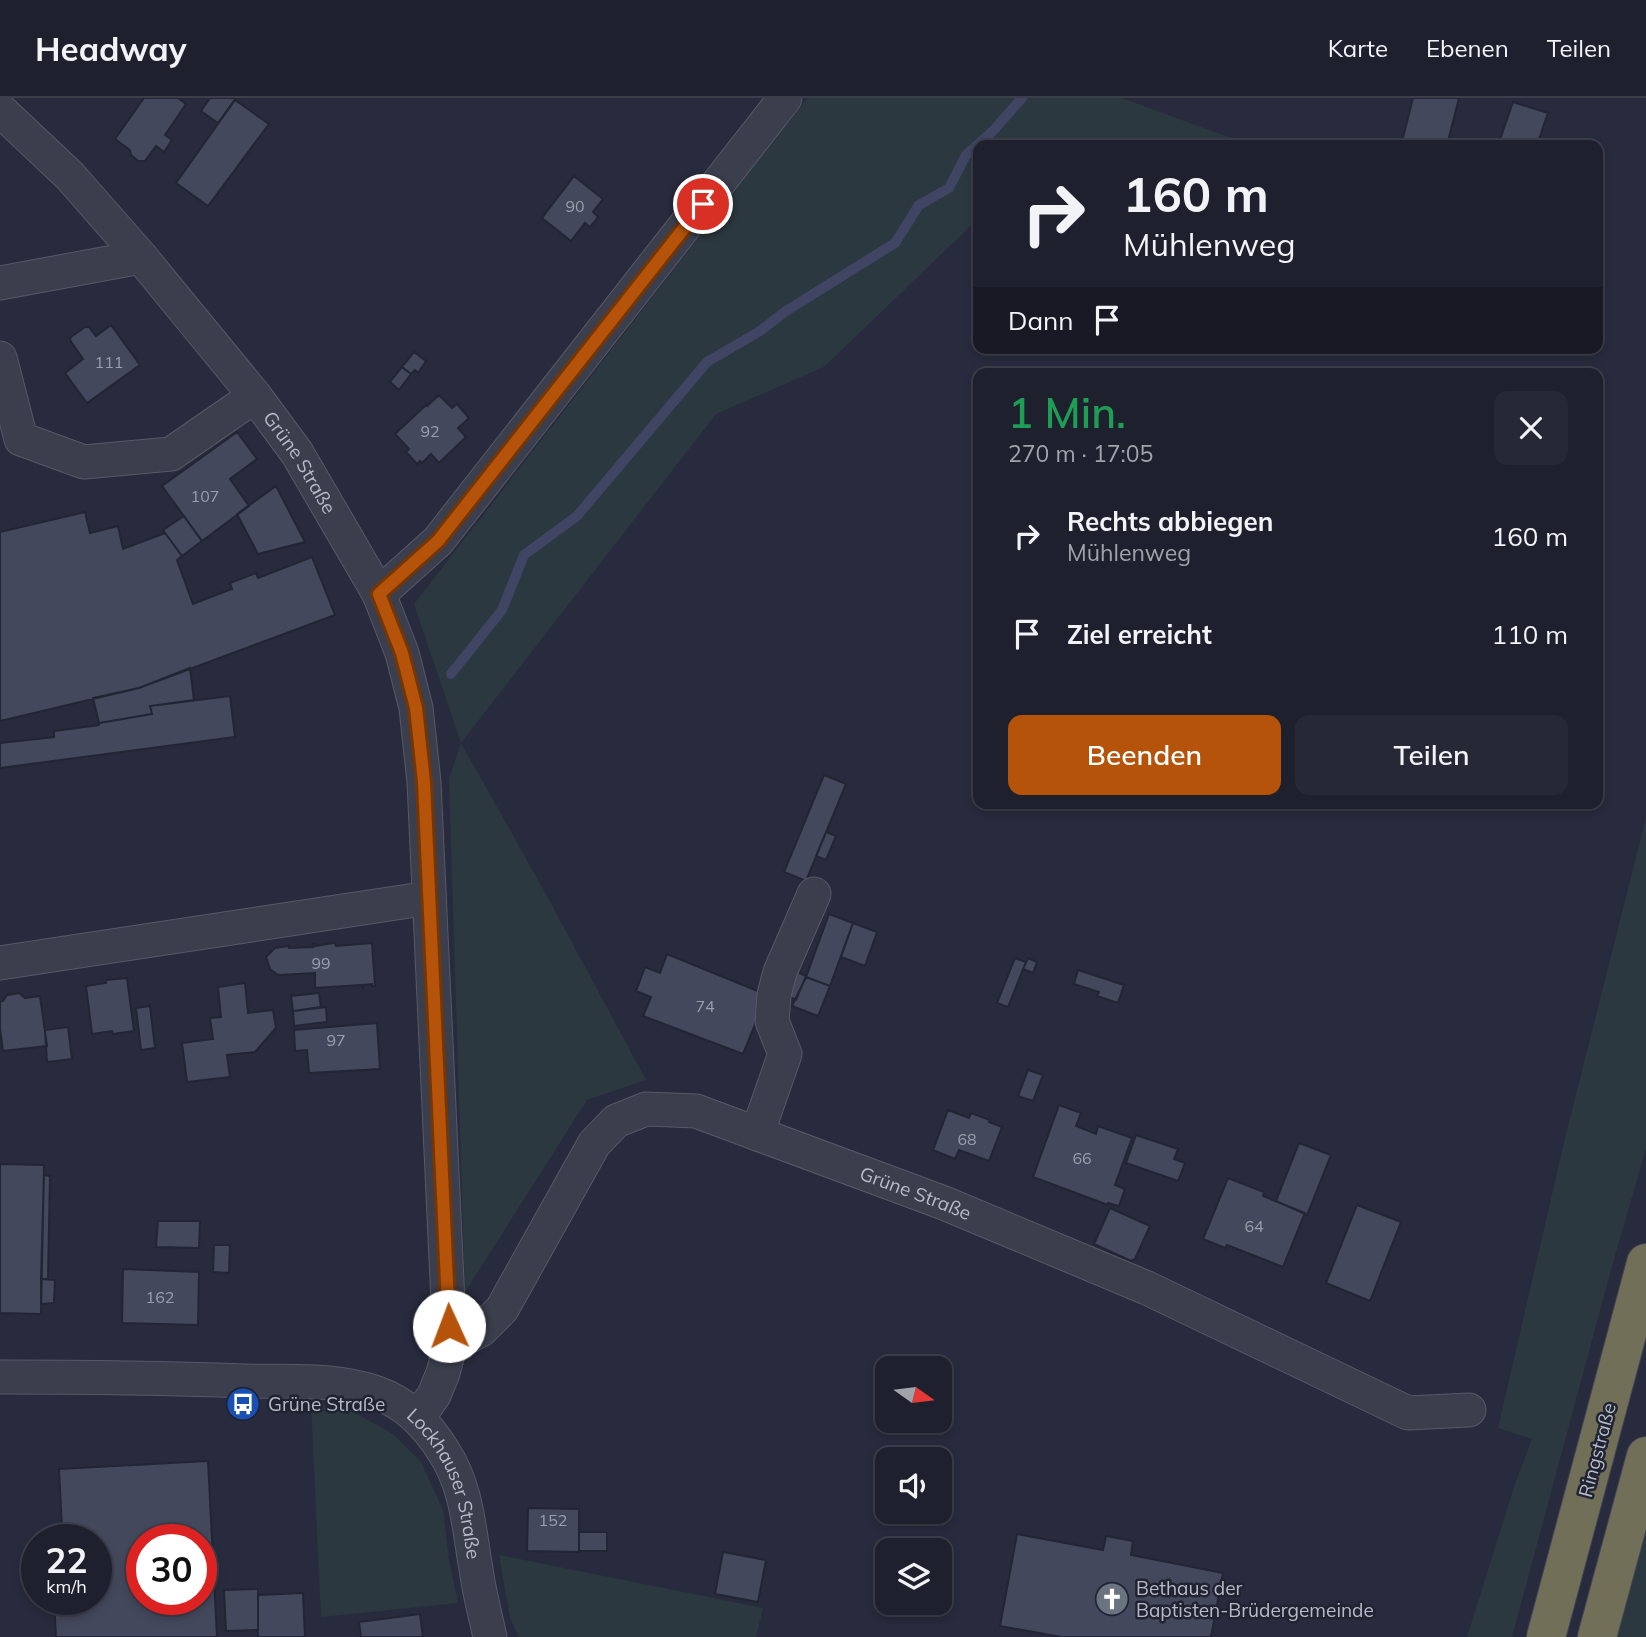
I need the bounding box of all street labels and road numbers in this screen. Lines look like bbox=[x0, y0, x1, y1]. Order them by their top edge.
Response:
street label: Grüne Straße bbox=[258, 406, 342, 518]
street label: Grüne Straße bbox=[857, 1161, 975, 1225]
street label: Ringstraße bbox=[1573, 1400, 1621, 1500]
street label: Lockhauser Straße bbox=[402, 1403, 486, 1561]

